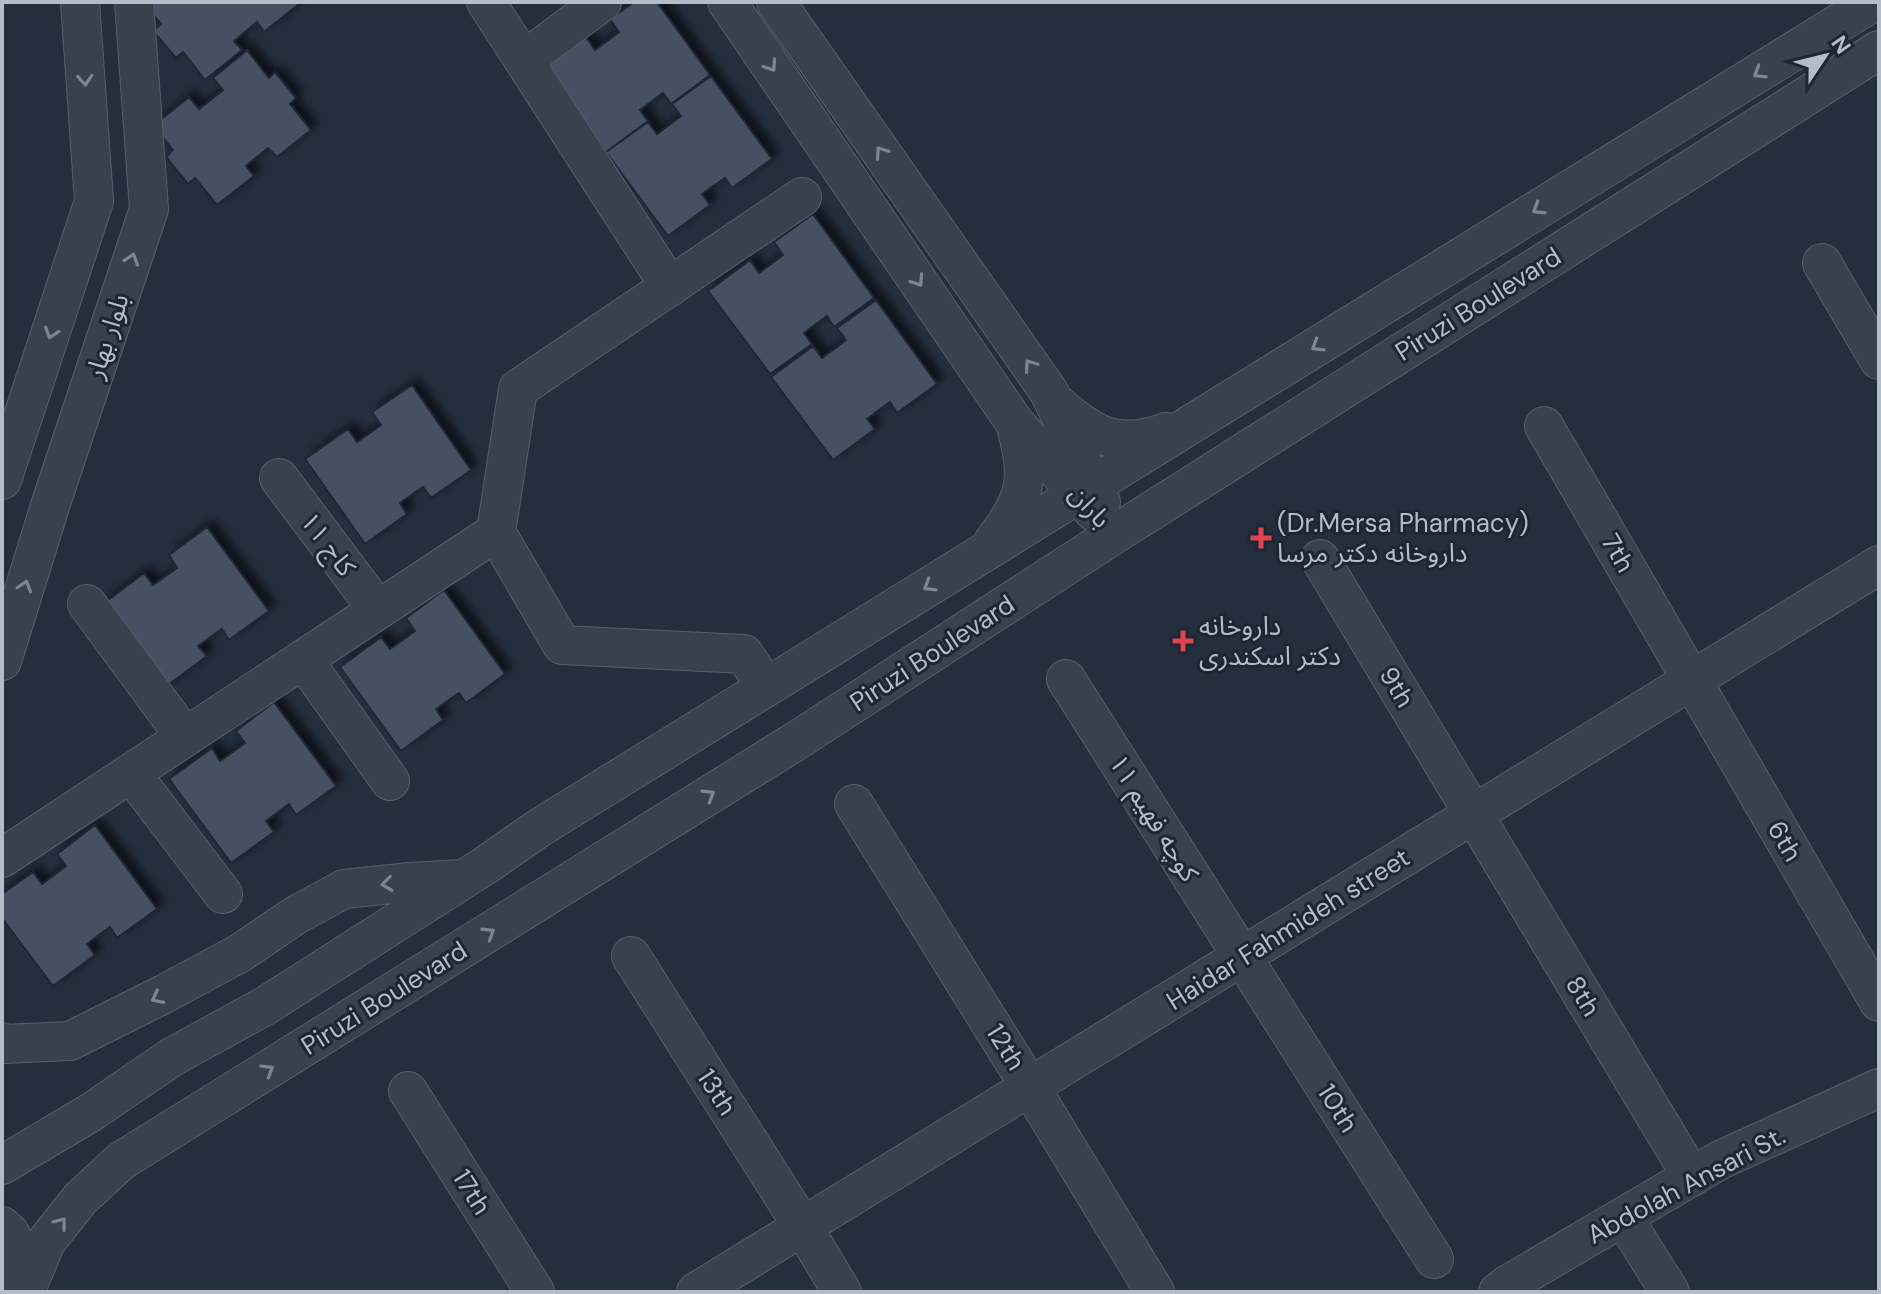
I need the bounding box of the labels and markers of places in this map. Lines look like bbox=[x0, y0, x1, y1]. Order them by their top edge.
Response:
place label: (Dr.Mersa Pharmacy) داروخانه دکتر مرسا bbox=[1277, 506, 1529, 570]
marker: (Dr.Mersa Pharmacy) داروخانه دکتر مرسا bbox=[1252, 529, 1270, 547]
place label: داروخانه دکتر اسکندری bbox=[1199, 609, 1341, 673]
marker: داروخانه دکتر اسکندری bbox=[1174, 632, 1192, 650]

